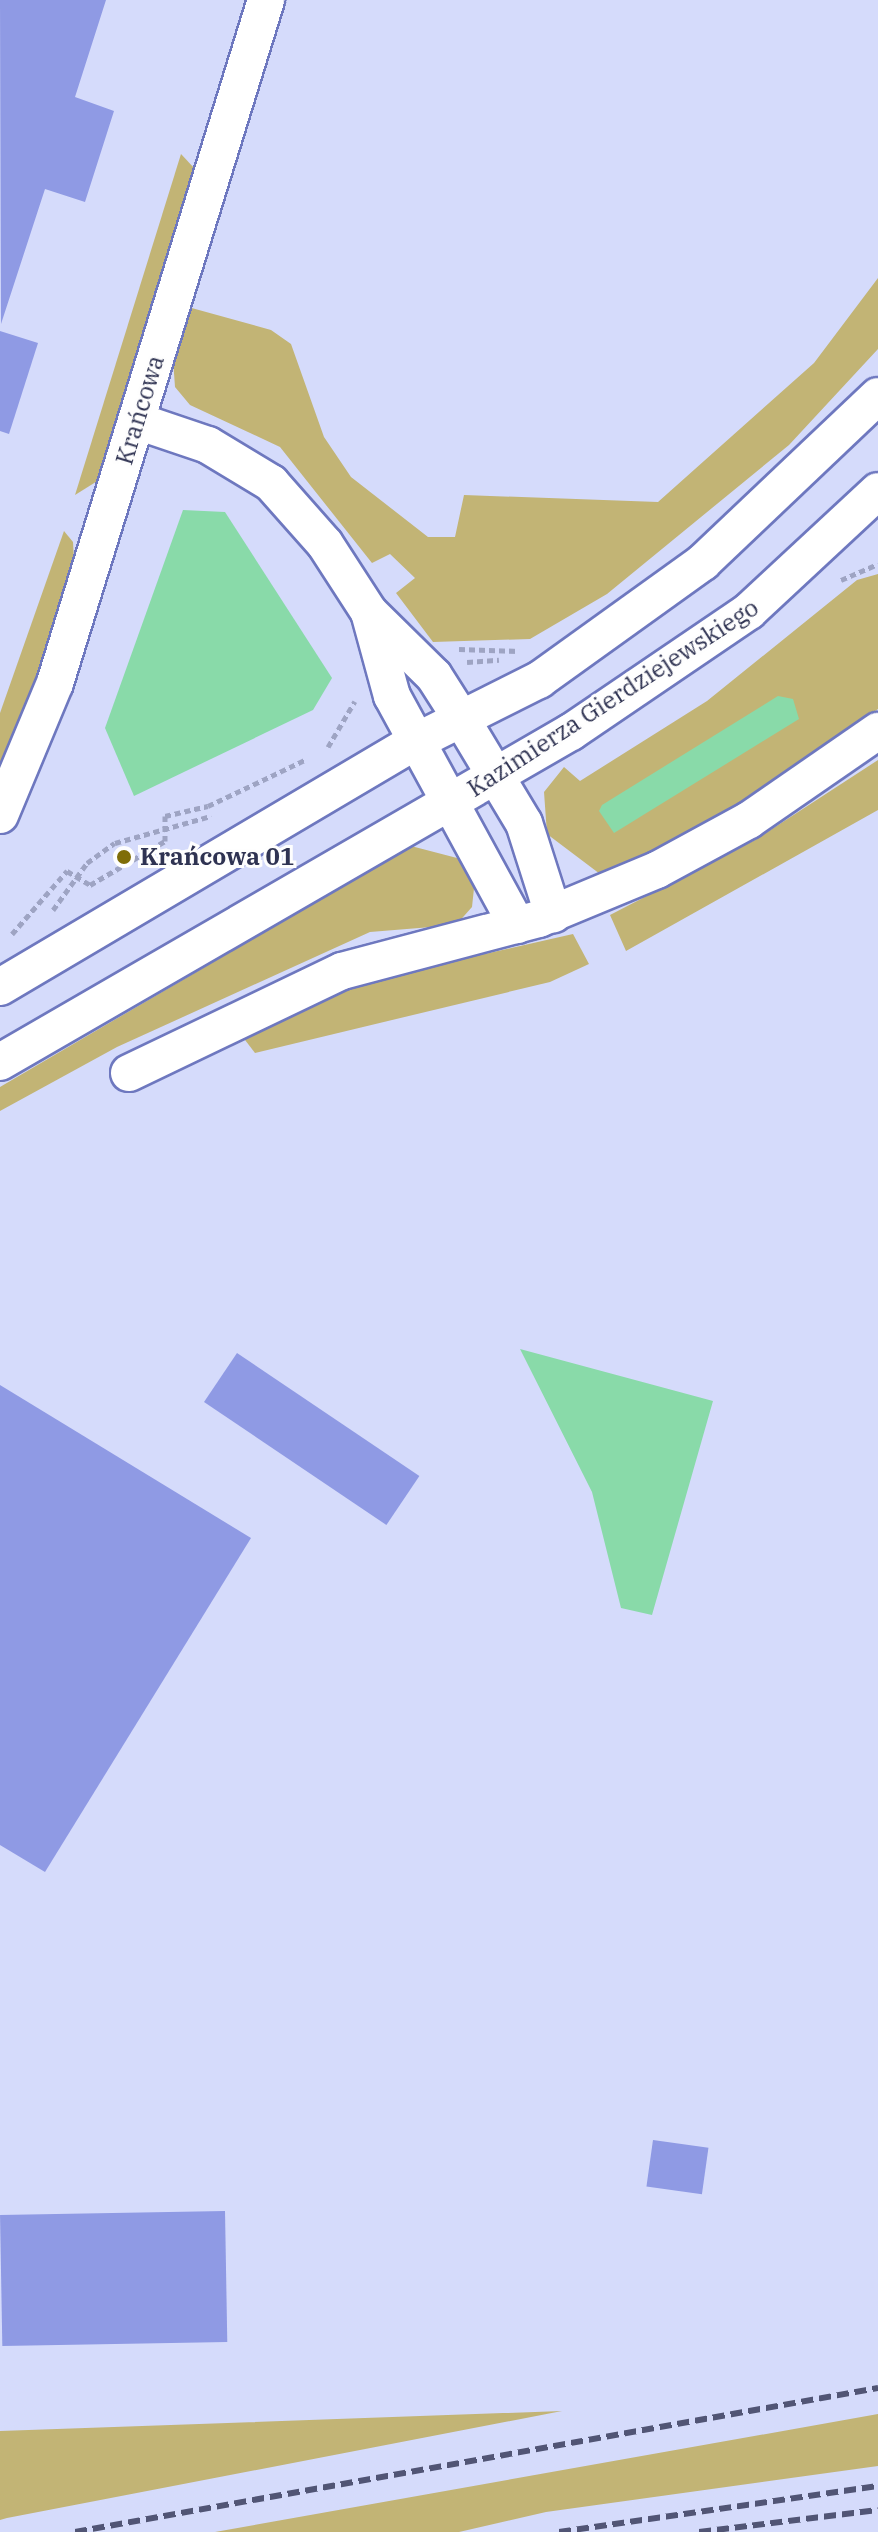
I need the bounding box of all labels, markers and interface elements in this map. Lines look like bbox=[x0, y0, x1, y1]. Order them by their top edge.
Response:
street label: Krańcowa bbox=[110, 352, 170, 468]
street label: Kazimierza Gierdziejewskiego bbox=[462, 593, 764, 803]
place label: Krańcowa 01 bbox=[140, 843, 294, 871]
marker: Krańcowa 01 bbox=[115, 848, 133, 866]

